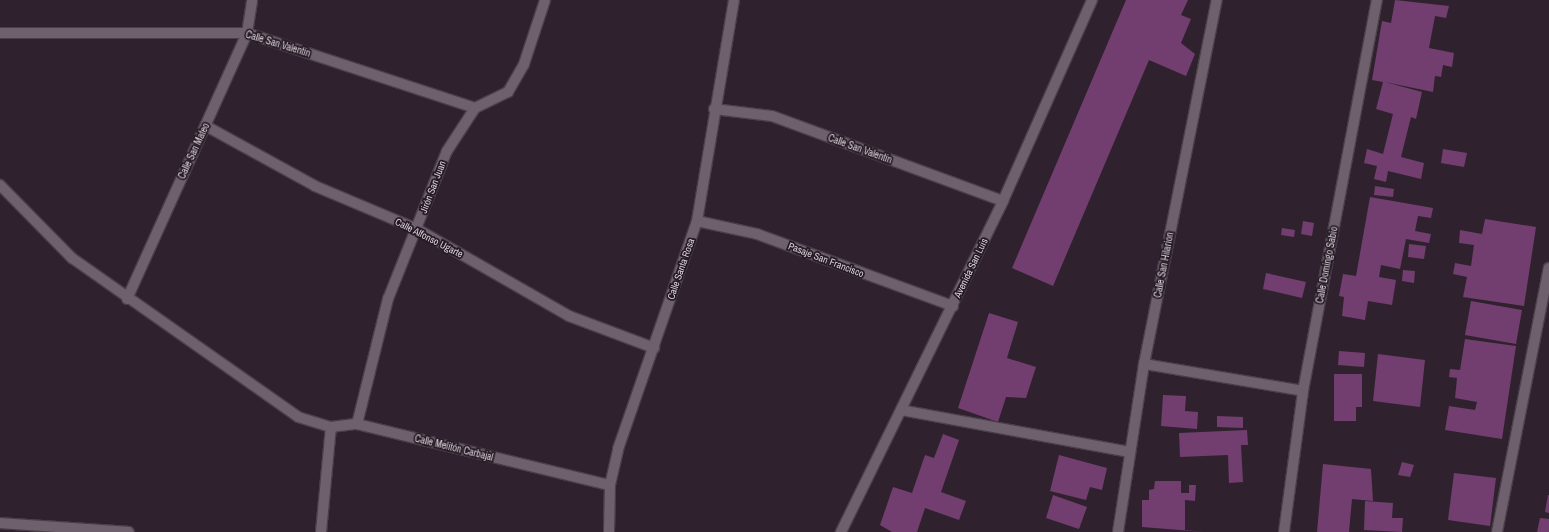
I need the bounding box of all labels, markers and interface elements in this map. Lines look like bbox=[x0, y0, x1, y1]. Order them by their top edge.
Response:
street label: Calle San Valentín bbox=[244, 28, 312, 60]
street label: Calle San Mateo bbox=[176, 121, 212, 181]
street label: Calle San Valentín bbox=[826, 132, 894, 166]
street label: Jirón San Juan bbox=[418, 159, 448, 215]
street label: Calle Alfonso Ugarte bbox=[393, 216, 465, 260]
street label: Calle Domingo Sabio bbox=[1314, 226, 1340, 304]
street label: Calle San Hilarion bbox=[1152, 231, 1176, 299]
street label: Avenida San Luis bbox=[951, 236, 991, 300]
street label: Calle Santa Rosa bbox=[665, 237, 697, 301]
street label: Pasaje San Francisco bbox=[786, 240, 866, 280]
street label: Calle Melitón Carbajal bbox=[413, 432, 495, 464]

